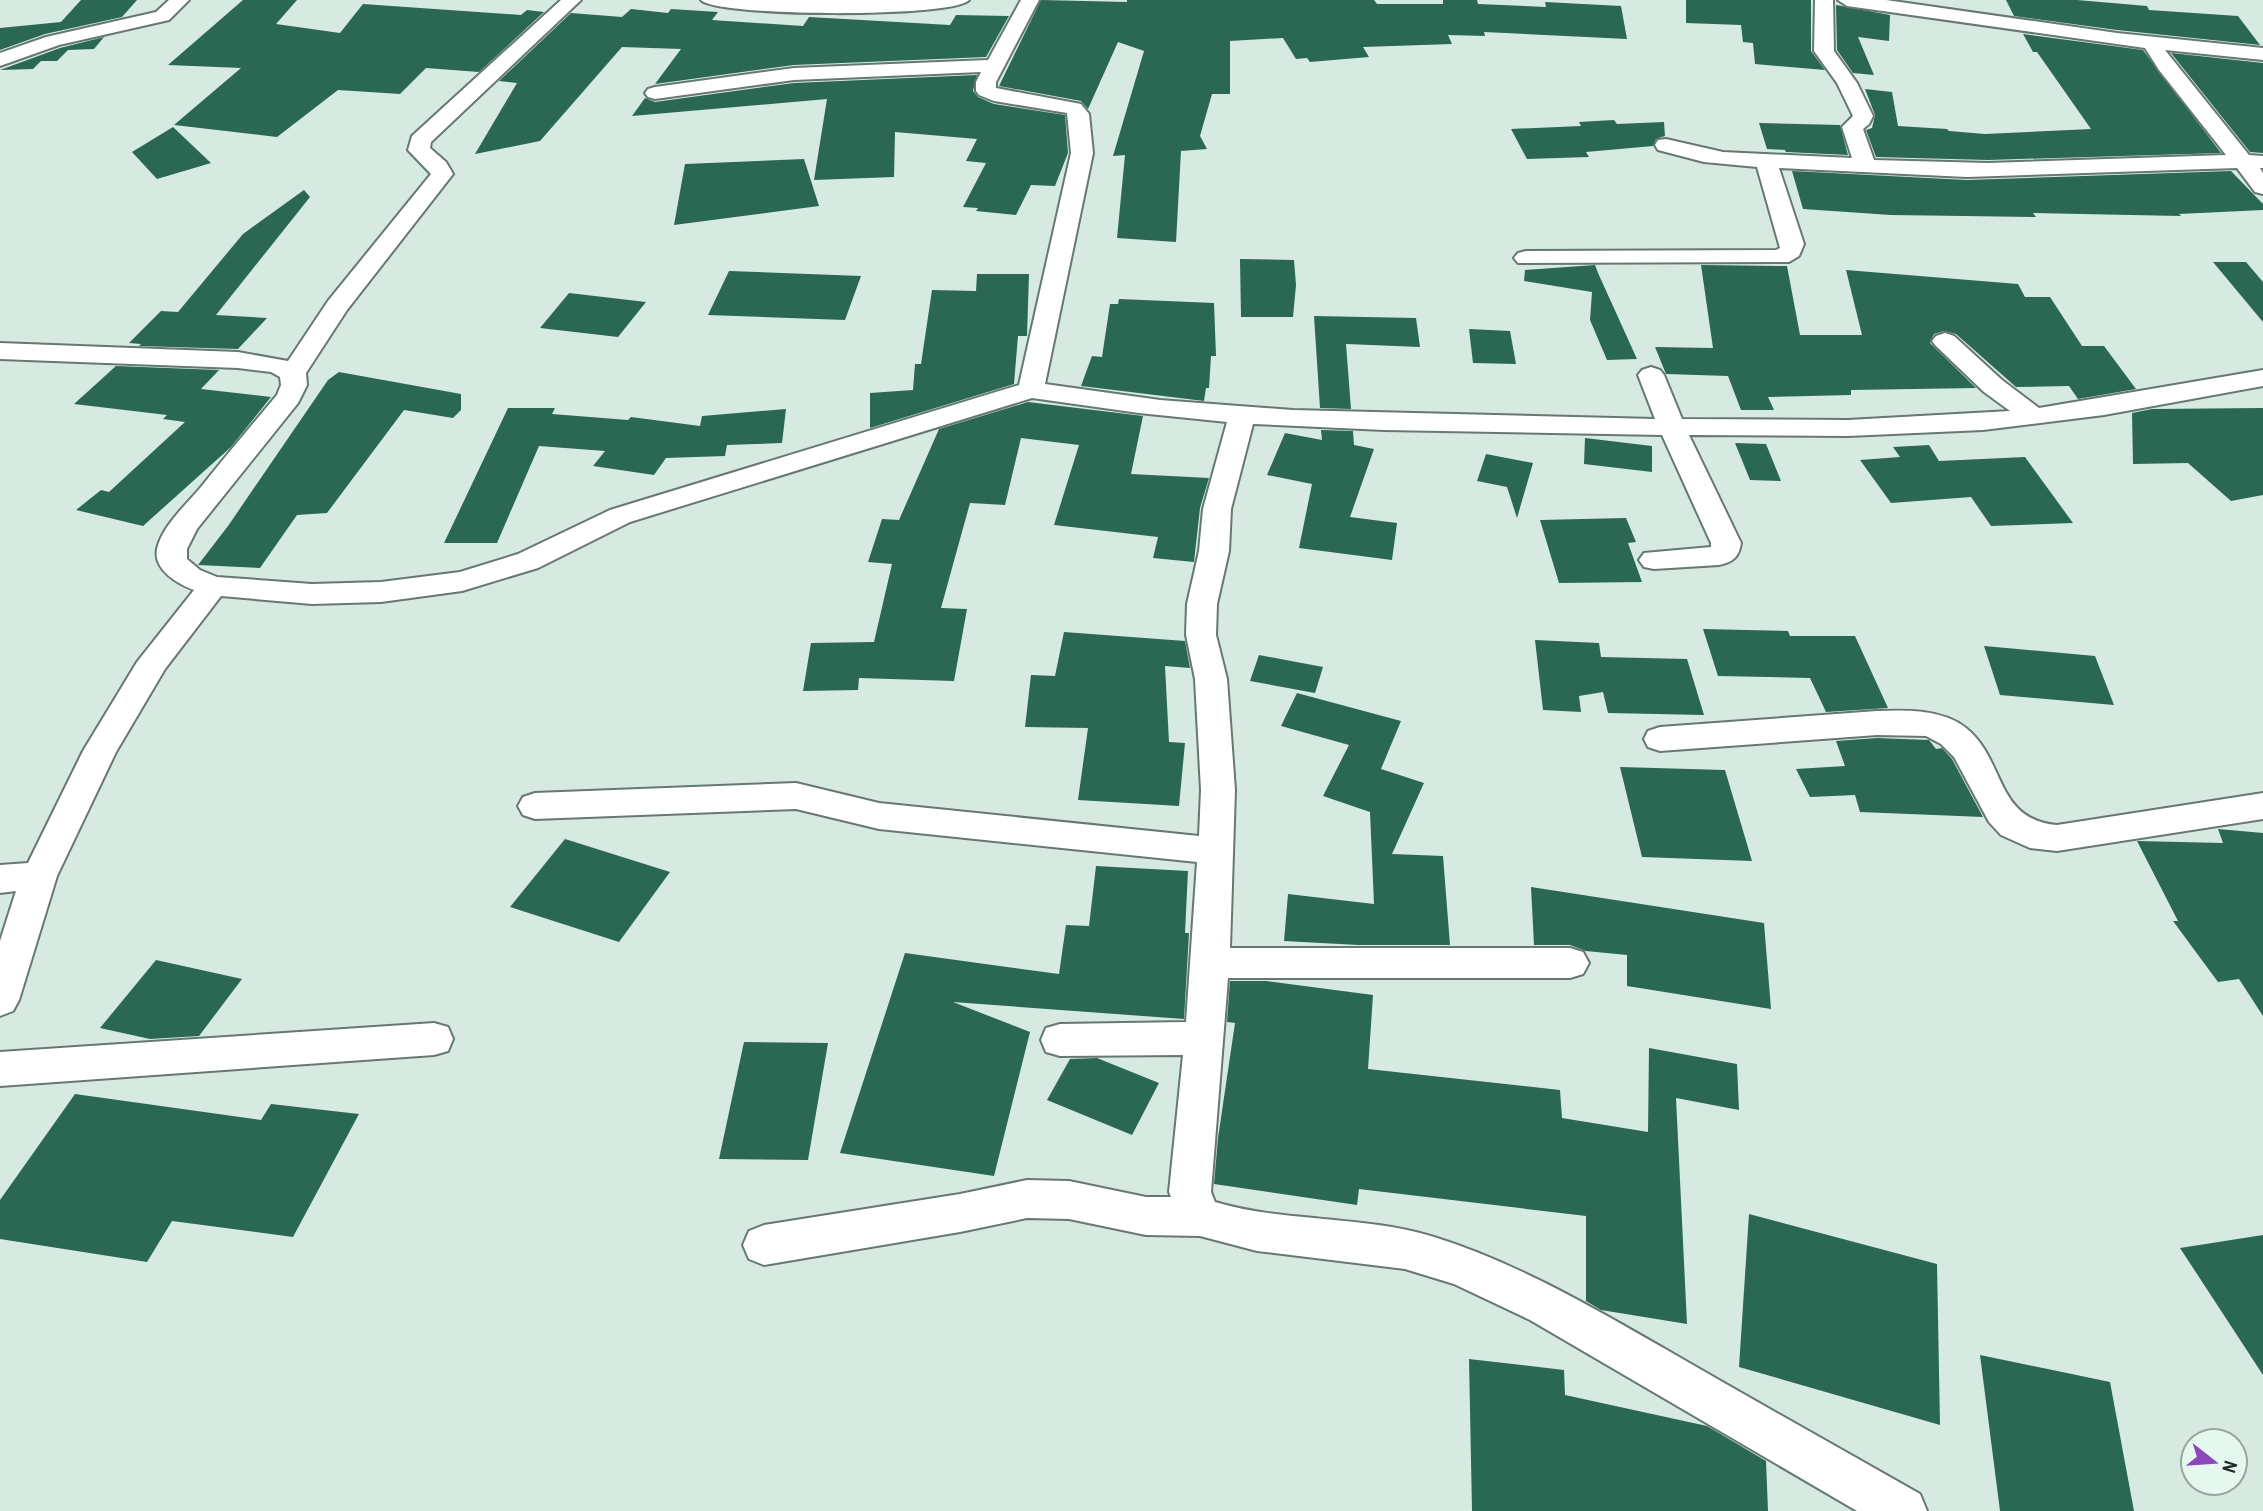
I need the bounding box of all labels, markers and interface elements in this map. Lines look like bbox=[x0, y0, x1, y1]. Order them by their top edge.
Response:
north arrow bbox=[2179, 1427, 2249, 1497]
text: N bbox=[2216, 1458, 2244, 1476]

